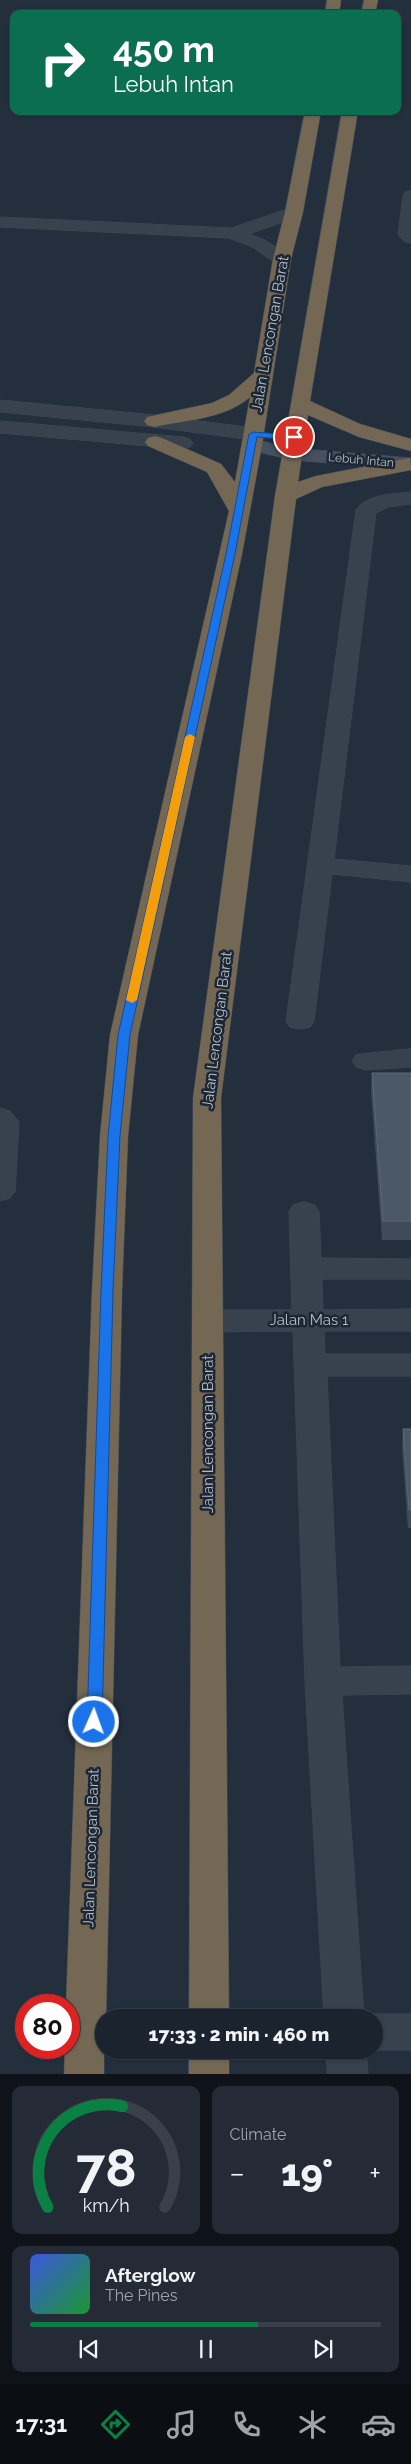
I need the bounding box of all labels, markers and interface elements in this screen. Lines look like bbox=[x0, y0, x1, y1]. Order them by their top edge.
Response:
text: 450 m bbox=[113, 29, 215, 70]
icon: right bbox=[30, 30, 95, 95]
text: Lebuh Intan bbox=[113, 71, 234, 97]
street label: Jalan Lencongan Barat bbox=[247, 254, 293, 414]
pin bbox=[273, 416, 315, 458]
icon: arrive bbox=[280, 423, 308, 451]
street label: Lebuh Intan bbox=[328, 450, 394, 470]
street label: Jalan Lencongan Barat bbox=[198, 950, 236, 1110]
street label: Jalan Mas 1 bbox=[270, 1311, 349, 1329]
street label: Jalan Lencongan Barat bbox=[199, 1355, 217, 1513]
position arrow bbox=[67, 1695, 119, 1747]
street label: Jalan Lencongan Barat bbox=[79, 1768, 103, 1928]
speed limit sign: 80 bbox=[15, 1994, 80, 2059]
text: 17:33 · 2 min · 460 m bbox=[149, 2023, 329, 2045]
text: Climate bbox=[230, 2125, 286, 2144]
text: 78 bbox=[75, 2137, 136, 2198]
text: 19° bbox=[281, 2150, 333, 2195]
text: − bbox=[230, 2157, 245, 2190]
text: + bbox=[369, 2157, 381, 2190]
text: km/h bbox=[82, 2195, 129, 2216]
text: Afterglow bbox=[105, 2264, 195, 2286]
text: The Pines bbox=[105, 2286, 177, 2305]
icon: previous bbox=[75, 2335, 103, 2363]
icon: pause bbox=[192, 2335, 220, 2363]
icon: next bbox=[309, 2335, 337, 2363]
icon: directions bbox=[98, 2407, 133, 2442]
icon: music bbox=[164, 2407, 199, 2442]
icon: phone bbox=[229, 2407, 264, 2442]
icon: climate bbox=[295, 2407, 330, 2442]
icon: car bbox=[361, 2407, 396, 2442]
text: 17:31 bbox=[15, 2411, 67, 2437]

